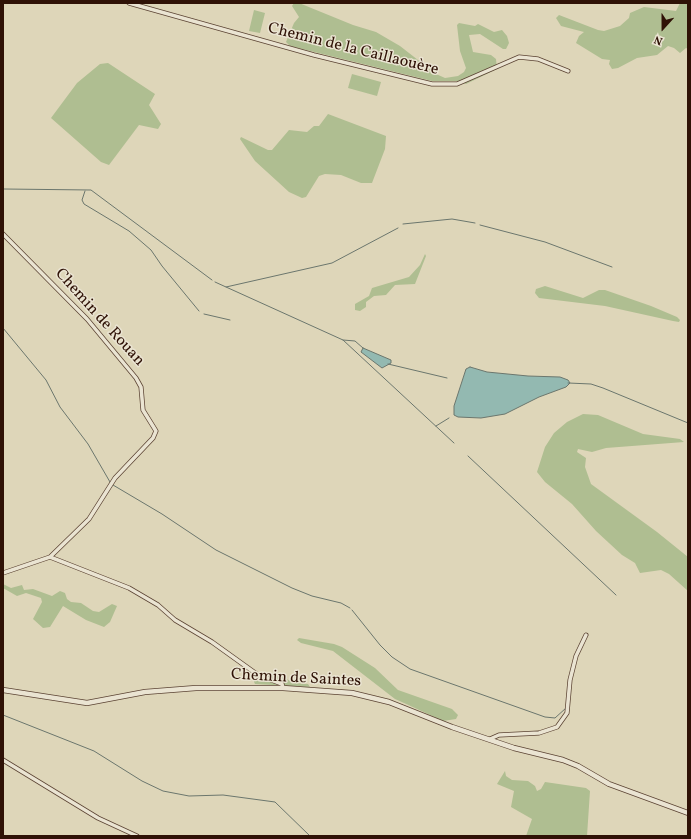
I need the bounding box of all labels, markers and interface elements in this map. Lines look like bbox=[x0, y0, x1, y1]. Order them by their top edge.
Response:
north arrow bbox=[643, 8, 683, 48]
street label: Chemin de la Caillaouère bbox=[266, 19, 440, 81]
text: N bbox=[652, 31, 665, 48]
street label: Chemin de Rouan bbox=[50, 265, 148, 371]
street label: Chemin de Saintes bbox=[231, 666, 361, 692]

